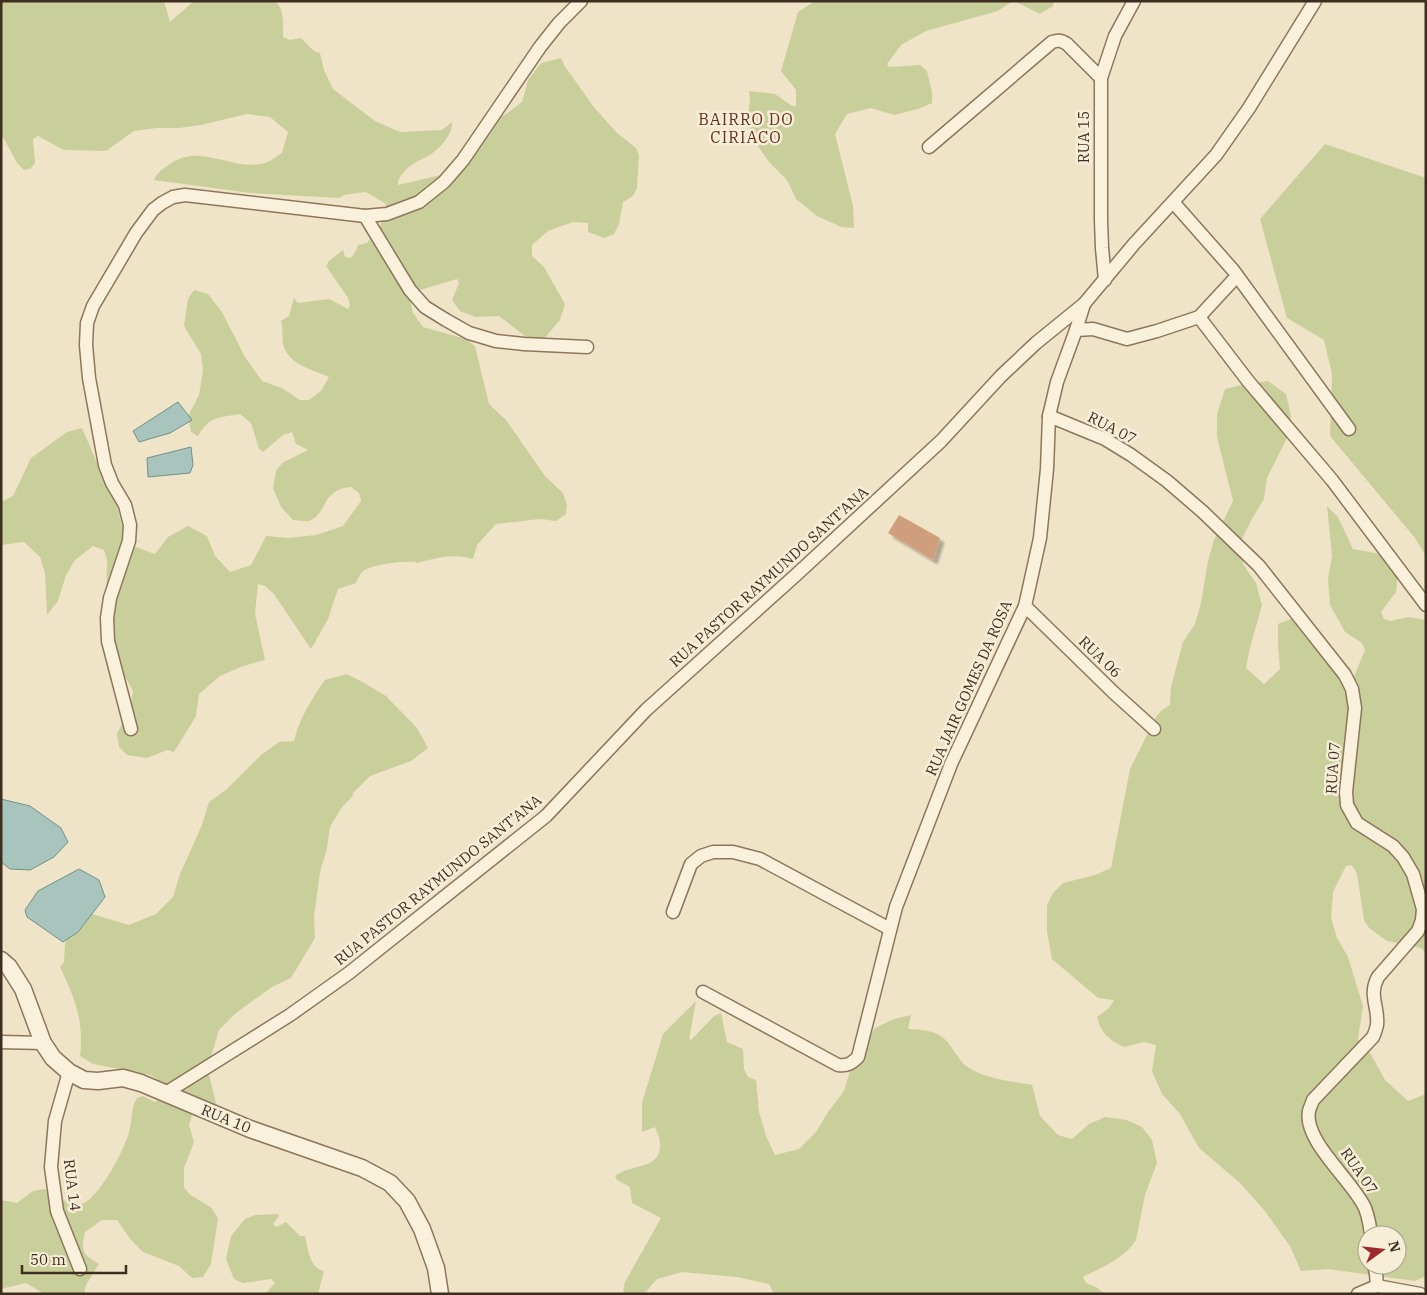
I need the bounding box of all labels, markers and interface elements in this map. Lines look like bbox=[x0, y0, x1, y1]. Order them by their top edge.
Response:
district label: BAIRRO DO CIRIACO bbox=[698, 109, 794, 147]
street label: RUA 15 bbox=[1074, 111, 1093, 163]
street label: RUA 07 bbox=[1085, 407, 1140, 448]
street label: RUA PASTOR RAYMUNDO SANT’ANA bbox=[665, 482, 873, 671]
street label: RUA JAIR GOMES DA ROSA bbox=[921, 596, 1016, 779]
street label: RUA 06 bbox=[1075, 632, 1126, 682]
street label: RUA 07 bbox=[1321, 741, 1344, 795]
street label: RUA PASTOR RAYMUNDO SANT’ANA bbox=[330, 790, 546, 969]
street label: RUA 10 bbox=[198, 1100, 254, 1137]
street label: RUA 07 bbox=[1337, 1144, 1382, 1198]
street label: RUA 14 bbox=[60, 1158, 85, 1212]
north arrow bbox=[1357, 1225, 1407, 1275]
text: N bbox=[1384, 1239, 1405, 1254]
scale bar bbox=[22, 1242, 126, 1274]
text: 50 m bbox=[30, 1250, 66, 1269]

